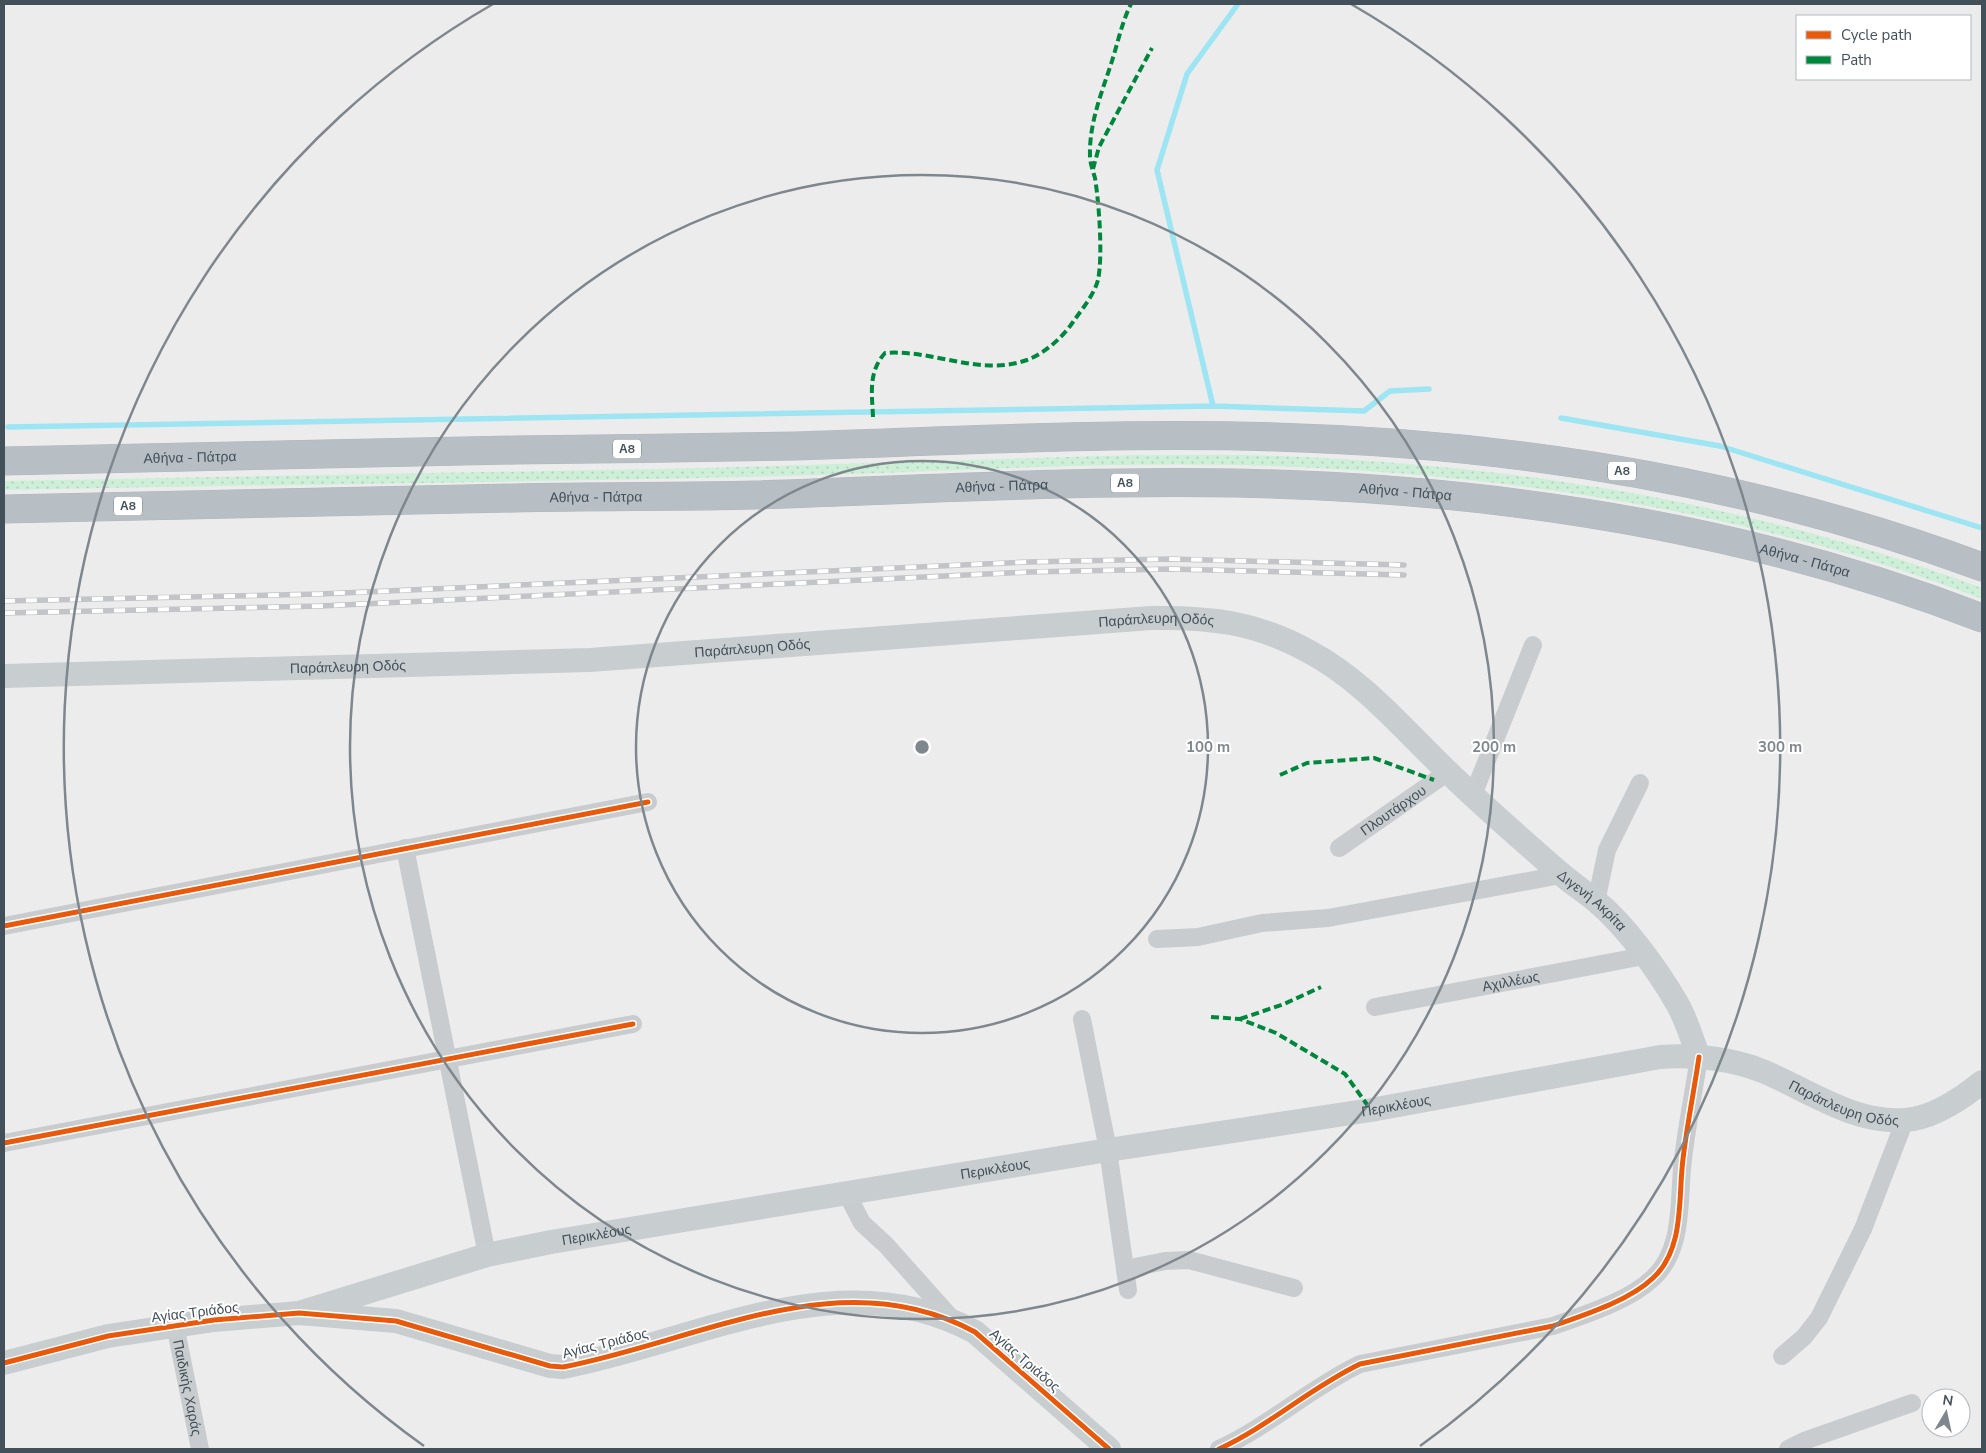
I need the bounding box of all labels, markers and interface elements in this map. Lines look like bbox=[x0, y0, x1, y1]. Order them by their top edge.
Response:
legend bbox=[1796, 15, 1971, 80]
text: Cycle path bbox=[1841, 25, 1912, 45]
text: Path bbox=[1841, 50, 1872, 70]
road number: Α8 bbox=[613, 439, 641, 458]
street label: Αθήνα - Πάτρα bbox=[143, 447, 237, 468]
road number: Α8 bbox=[1608, 462, 1636, 481]
road number: Α8 bbox=[1111, 473, 1139, 492]
street label: Αθήνα - Πάτρα bbox=[955, 475, 1048, 497]
street label: Αθήνα - Πάτρα bbox=[1358, 479, 1453, 506]
street label: Αθήνα - Πάτρα bbox=[549, 487, 642, 507]
road number: Α8 bbox=[114, 496, 142, 516]
street label: Αθήνα - Πάτρα bbox=[1758, 539, 1852, 582]
street label: Παράπλευρη Οδός bbox=[1098, 609, 1215, 632]
street label: Παράπλευρη Οδός bbox=[694, 635, 811, 662]
street label: Παράπλευρη Οδός bbox=[290, 656, 406, 678]
text: 100 m bbox=[1186, 737, 1230, 757]
text: 200 m bbox=[1472, 737, 1516, 757]
text: 300 m bbox=[1758, 737, 1802, 757]
centre of rings bbox=[913, 738, 931, 756]
street label: Πλουτάρχου bbox=[1357, 781, 1430, 840]
street label: Διγενή Ακρίτα bbox=[1553, 866, 1631, 935]
street label: Αχιλλέως bbox=[1481, 967, 1541, 996]
street label: Παράπλευρη Οδός bbox=[1785, 1076, 1899, 1130]
street label: Περικλέους bbox=[1360, 1090, 1432, 1121]
street label: Περικλέους bbox=[959, 1154, 1031, 1184]
street label: Περικλέους bbox=[560, 1220, 633, 1250]
street label: Αγίας Τριάδος bbox=[150, 1298, 240, 1327]
street label: Αγίας Τριάδος bbox=[560, 1324, 650, 1363]
street label: Αγίας Τριάδος bbox=[985, 1324, 1064, 1396]
street label: Παιδικής Χαράς bbox=[168, 1338, 206, 1438]
north arrow bbox=[1921, 1388, 1971, 1438]
text: N bbox=[1941, 1390, 1955, 1411]

